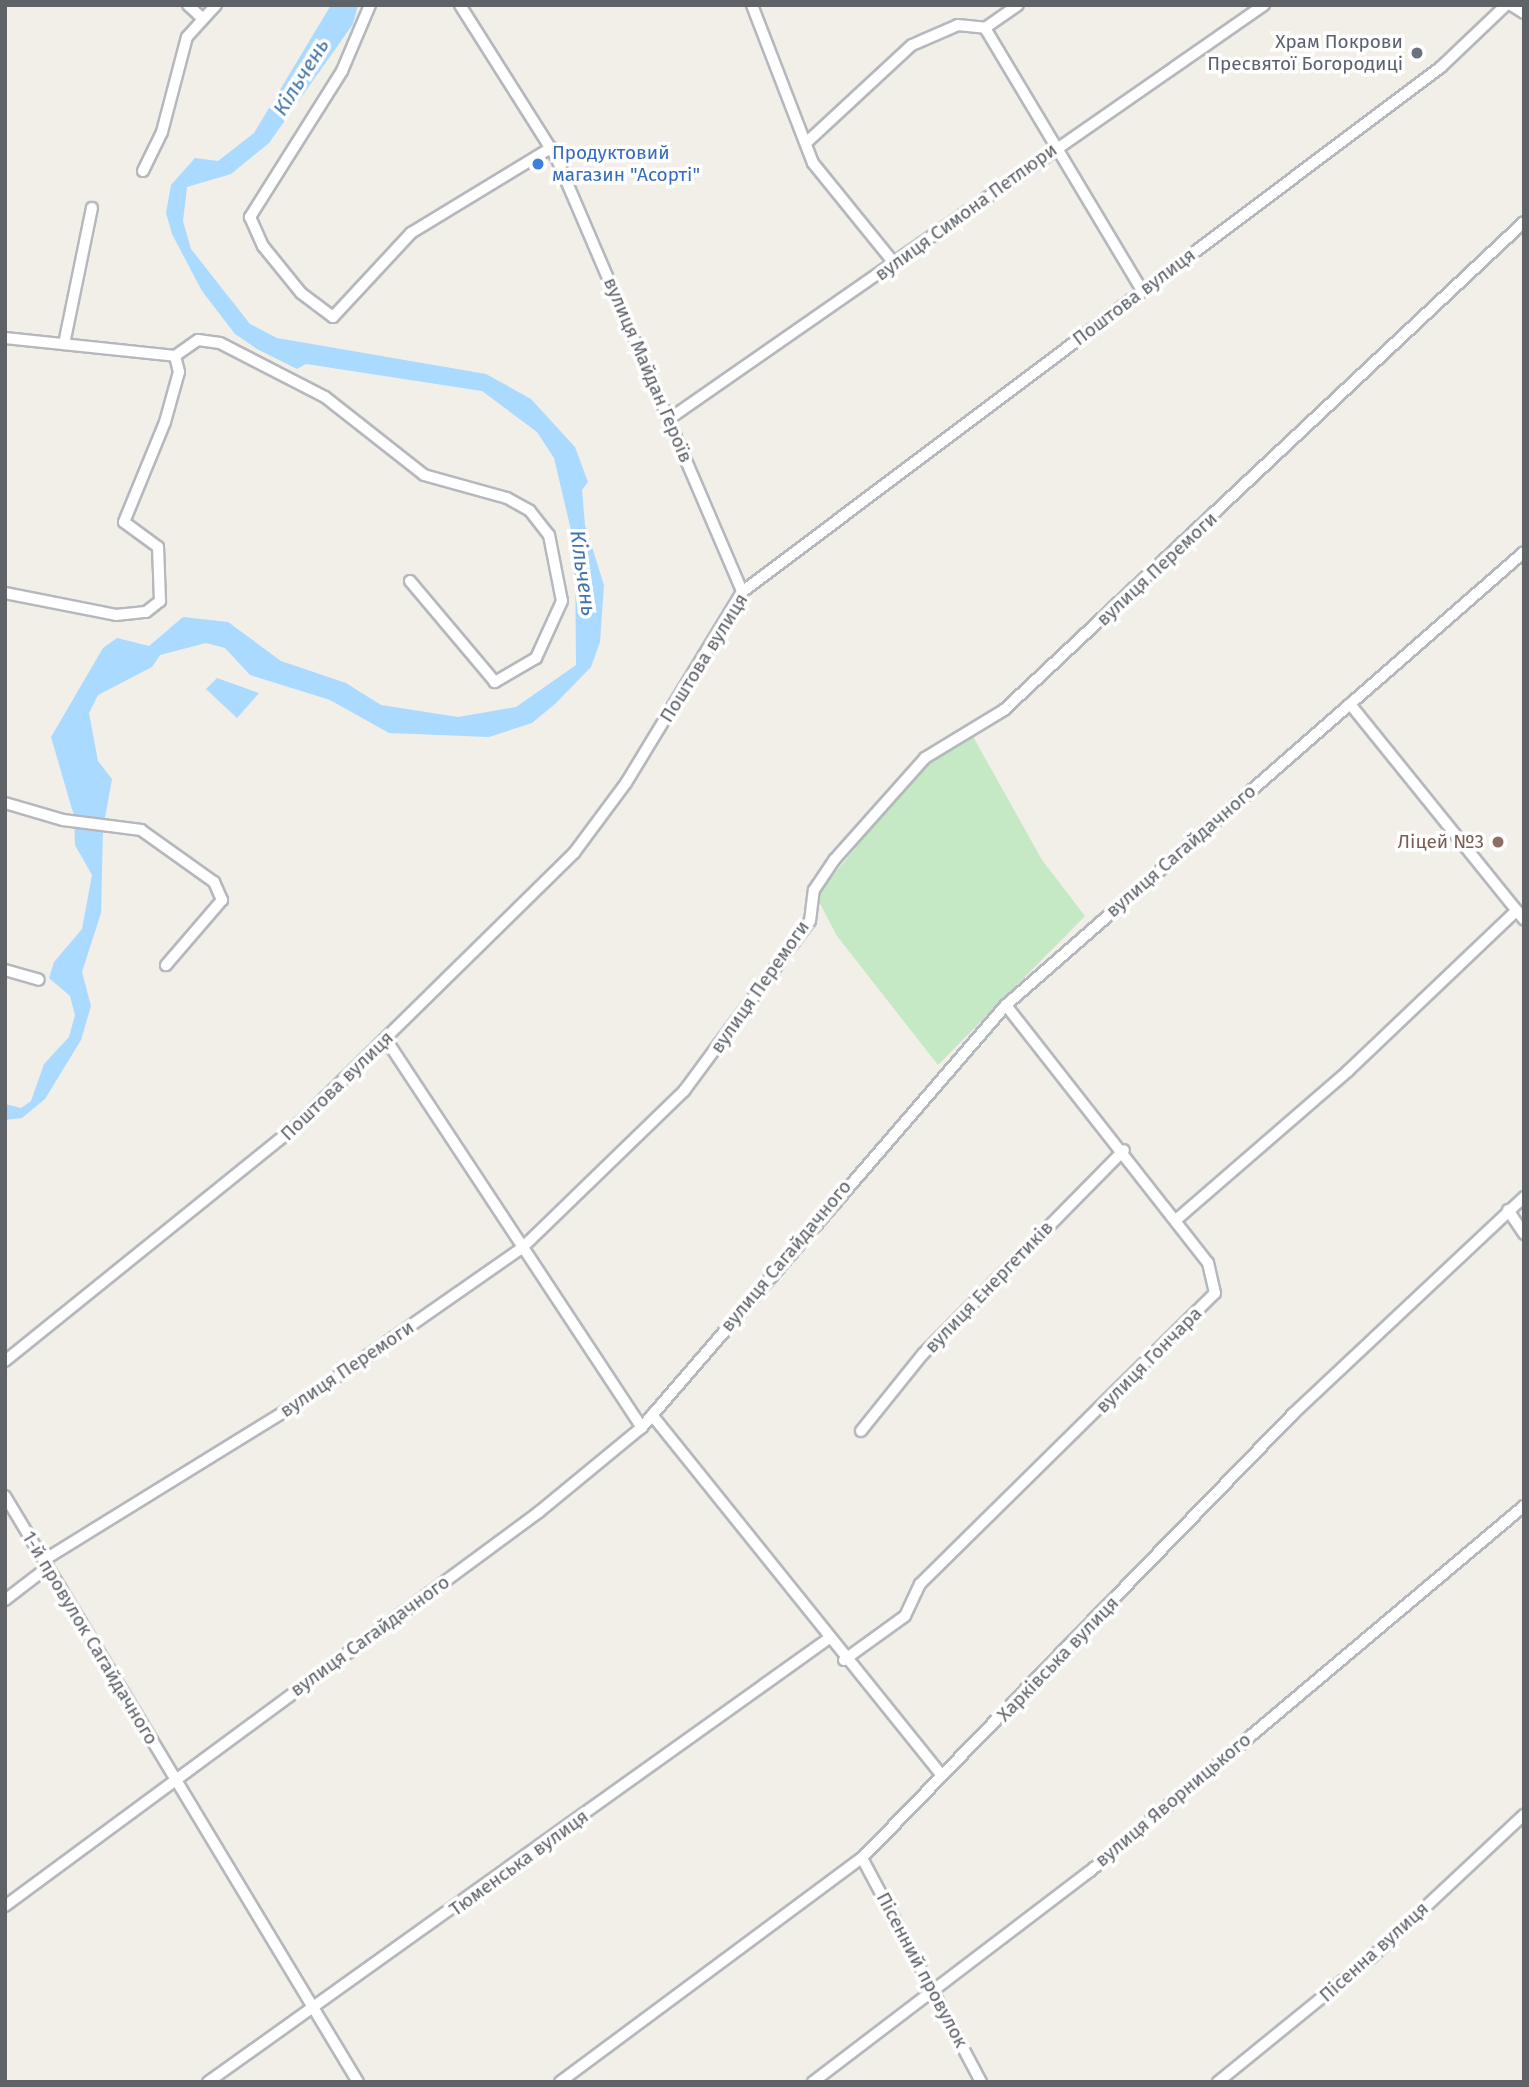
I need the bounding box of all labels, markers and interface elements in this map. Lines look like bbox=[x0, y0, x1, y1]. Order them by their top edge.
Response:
place label: Храм Покрови Пресвятої Богородиці bbox=[1207, 31, 1403, 75]
water label: Кільчень bbox=[268, 34, 334, 120]
marker: Храм Покрови Пресвятої Богородиці bbox=[1409, 45, 1425, 61]
street label: вулиця Симона Петлюри bbox=[870, 138, 1062, 286]
place label: Продуктовий магазин "Асорті" bbox=[552, 142, 700, 186]
marker: Продуктовий магазин "Асорті" bbox=[530, 156, 546, 172]
street label: Поштова вулиця bbox=[1068, 243, 1200, 351]
street label: вулиця Майдан Героїв bbox=[599, 274, 697, 466]
street label: вулиця Перемоги bbox=[1092, 507, 1222, 631]
water label: Кільчень bbox=[565, 529, 601, 617]
street label: Поштова вулиця bbox=[655, 589, 753, 727]
street label: вулиця Сагайдачного bbox=[1101, 780, 1261, 922]
place label: Ліцей №3 bbox=[1398, 831, 1484, 853]
marker: Ліцей №3 bbox=[1490, 834, 1506, 850]
street label: вулиця Перемоги bbox=[706, 916, 814, 1058]
street label: Поштова вулиця bbox=[276, 1027, 398, 1145]
street label: вулиця Сагайдачного bbox=[716, 1176, 856, 1336]
street label: вулиця Енергетиків bbox=[920, 1216, 1058, 1358]
street label: вулиця Гончара bbox=[1091, 1302, 1207, 1418]
street label: вулиця Перемоги bbox=[276, 1316, 418, 1422]
street label: 1-й провулок Сагайдачного bbox=[17, 1527, 163, 1749]
street label: вулиця Сагайдачного bbox=[286, 1571, 454, 1701]
street label: Харківська вулиця bbox=[993, 1592, 1123, 1726]
street label: вулиця Яворницького bbox=[1091, 1728, 1255, 1872]
street label: Тюменська вулиця bbox=[445, 1805, 593, 1921]
street label: Пісенний провулок bbox=[871, 1888, 973, 2052]
street label: Пісенна вулиця bbox=[1315, 1897, 1433, 2007]

